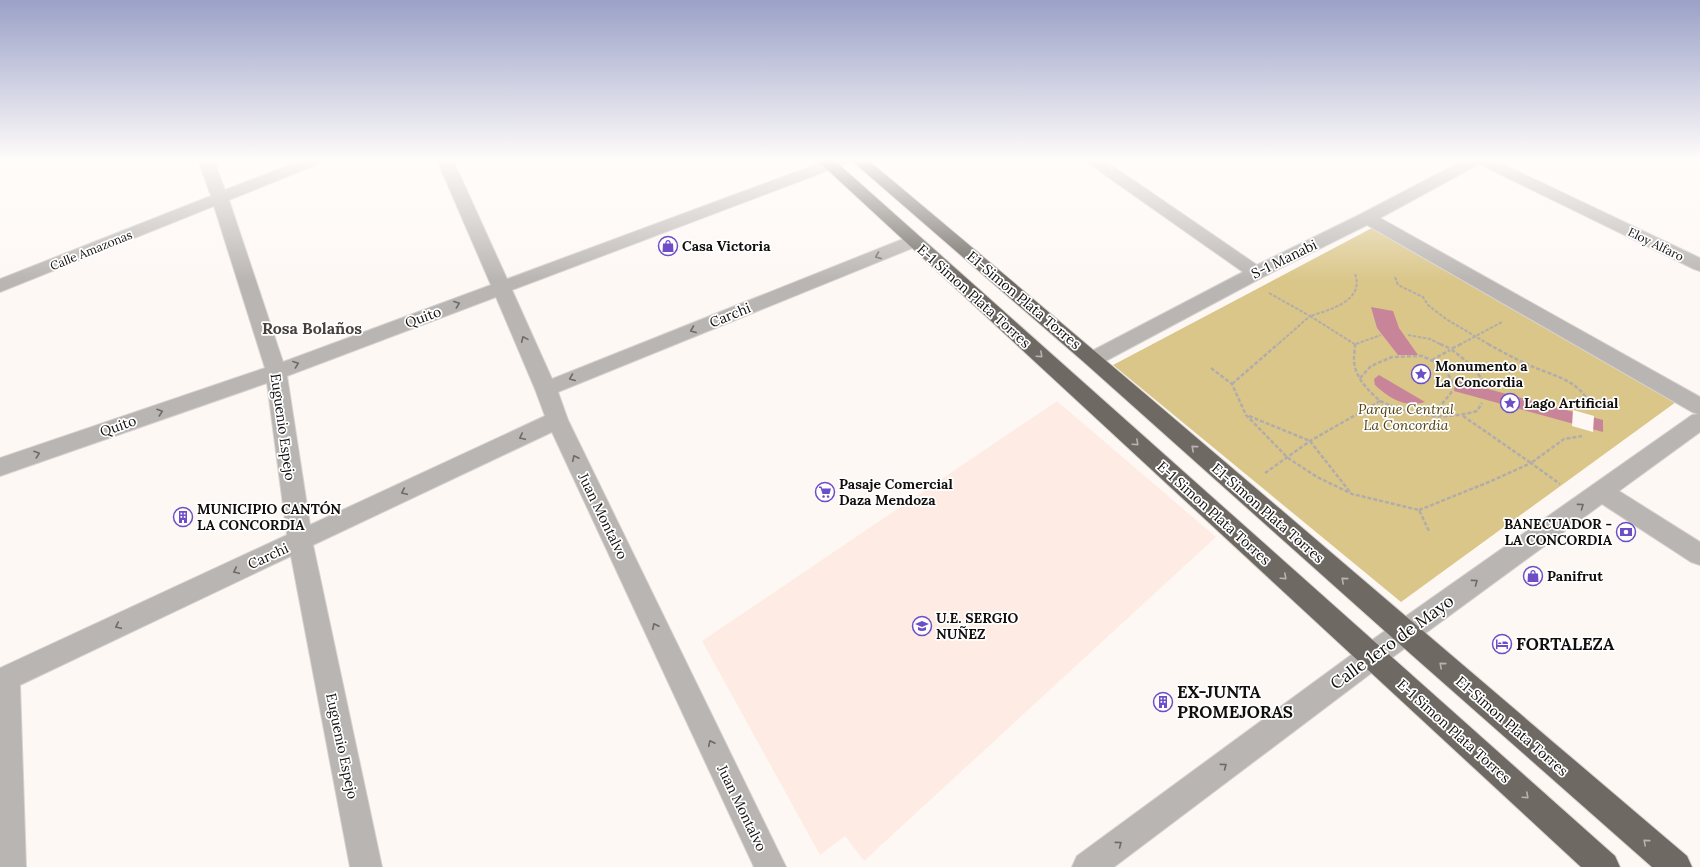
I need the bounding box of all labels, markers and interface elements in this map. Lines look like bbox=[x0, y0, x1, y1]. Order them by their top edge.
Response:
street label: Eloy Alfaro bbox=[1626, 224, 1686, 264]
street label: Calle Amazonas bbox=[48, 227, 135, 273]
shop icon: Casa Victoria bbox=[657, 235, 679, 257]
street label: S-1 Manabi bbox=[1248, 235, 1320, 283]
place label: Casa Victoria bbox=[682, 237, 771, 255]
street label: E-1 Simon Plata Torres bbox=[914, 240, 1034, 352]
street label: E1-Simon Plata Torres bbox=[963, 247, 1085, 353]
one-way arrow bbox=[875, 251, 882, 259]
street label: Carchi bbox=[707, 299, 753, 331]
one-way arrow bbox=[453, 301, 460, 309]
street label: Quito bbox=[402, 302, 444, 332]
district label: Rosa Bolaños bbox=[262, 318, 362, 338]
one-way arrow bbox=[689, 325, 697, 333]
one-way arrow bbox=[521, 335, 529, 342]
one-way arrow bbox=[1035, 351, 1043, 358]
place label: Monumento a La Concordia bbox=[1435, 357, 1528, 391]
one-way arrow bbox=[292, 361, 299, 369]
place icon: Monumento a La Concordia bbox=[1410, 363, 1432, 385]
street label: Euguenio Espejo bbox=[267, 372, 299, 482]
one-way arrow bbox=[568, 374, 575, 382]
place icon: Lago Artificial bbox=[1499, 392, 1521, 414]
place label: Lago Artificial bbox=[1524, 394, 1619, 412]
park label: Parque Central La Concordia bbox=[1358, 400, 1454, 434]
one-way arrow bbox=[156, 408, 163, 416]
street label: Quito bbox=[97, 411, 139, 441]
one-way arrow bbox=[518, 432, 526, 440]
one-way arrow bbox=[1132, 438, 1139, 445]
one-way arrow bbox=[1191, 445, 1199, 452]
one-way arrow bbox=[33, 451, 40, 459]
one-way arrow bbox=[572, 455, 580, 463]
street label: E-1 Simon Plata Torres bbox=[1154, 457, 1274, 569]
street label: E1-Simon Plata Torres bbox=[1208, 459, 1328, 567]
street label: Juan Montalvo bbox=[574, 469, 632, 562]
place label: Pasaje Comercial Daza Mendoza bbox=[839, 475, 953, 509]
supermarket icon: Pasaje Comercial Daza Mendoza bbox=[814, 481, 836, 503]
one-way arrow bbox=[401, 487, 409, 495]
place label: MUNICIPIO CANTÓN LA CONCORDIA bbox=[197, 500, 341, 534]
one-way arrow bbox=[1577, 503, 1584, 511]
building icon: MUNICIPIO CANTÓN LA CONCORDIA bbox=[172, 506, 194, 528]
place label: BANECUADOR - LA CONCORDIA bbox=[1504, 515, 1613, 549]
bank icon: BANECUADOR - LA CONCORDIA bbox=[1615, 521, 1637, 543]
street label: Carchi bbox=[245, 539, 291, 573]
shop icon: Panifrut bbox=[1522, 565, 1544, 587]
one-way arrow bbox=[232, 566, 240, 574]
place label: Panifrut bbox=[1547, 567, 1603, 585]
one-way arrow bbox=[1280, 572, 1287, 579]
one-way arrow bbox=[1341, 577, 1349, 584]
one-way arrow bbox=[1471, 580, 1478, 587]
street label: Calle 1ero de Mayo bbox=[1326, 590, 1458, 694]
place label: U.E. SERGIO NUÑEZ bbox=[936, 609, 1019, 643]
school or university icon: U.E. SERGIO NUÑEZ bbox=[911, 615, 933, 637]
one-way arrow bbox=[115, 621, 122, 629]
one-way arrow bbox=[652, 623, 660, 630]
hotel icon: FORTALEZA bbox=[1491, 633, 1513, 655]
place label: FORTALEZA bbox=[1516, 633, 1615, 655]
one-way arrow bbox=[1439, 663, 1447, 670]
street label: E1-Simon Plata Torres bbox=[1452, 672, 1572, 780]
street label: E-1 Simon Plata Torres bbox=[1394, 675, 1514, 787]
place label: EX-JUNTA PROMEJORAS bbox=[1177, 681, 1293, 723]
street label: Euguenio Espejo bbox=[322, 691, 362, 801]
building icon: EX-JUNTA PROMEJORAS bbox=[1152, 691, 1174, 713]
one-way arrow bbox=[708, 740, 716, 748]
street label: Juan Montalvo bbox=[713, 761, 771, 854]
one-way arrow bbox=[1219, 764, 1226, 771]
one-way arrow bbox=[1521, 791, 1529, 799]
one-way arrow bbox=[1644, 839, 1651, 846]
one-way arrow bbox=[1115, 842, 1122, 849]

